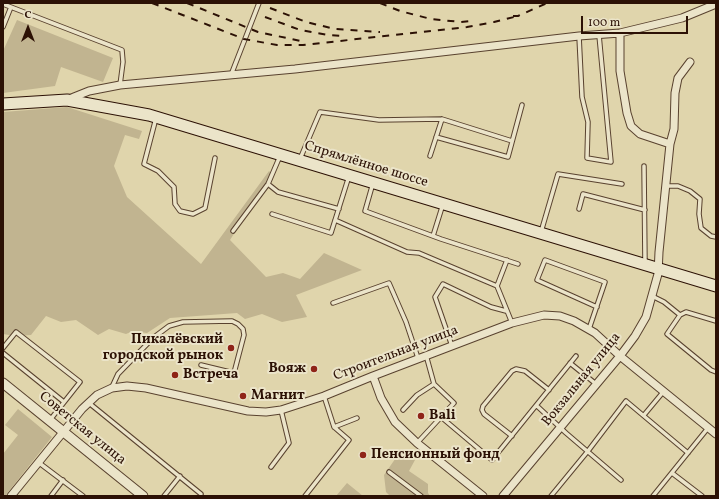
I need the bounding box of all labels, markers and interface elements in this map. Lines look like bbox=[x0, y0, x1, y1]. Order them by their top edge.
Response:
north arrow bbox=[8, 8, 48, 48]
text: С bbox=[24, 8, 32, 23]
scale bar bbox=[583, 8, 690, 34]
text: 100 m bbox=[588, 15, 620, 31]
street label: Спрямлённое шоссе bbox=[302, 138, 430, 192]
street label: Строительная улица bbox=[331, 322, 461, 386]
street label: Вокзальная улица bbox=[539, 330, 625, 430]
place label: Пикалёвский городской рынок bbox=[103, 332, 223, 364]
marker: Пикалёвский городской рынок bbox=[226, 343, 236, 353]
place label: Вояж bbox=[268, 361, 306, 377]
marker: Вояж bbox=[309, 364, 319, 374]
place label: Встреча bbox=[183, 367, 238, 383]
marker: Встреча bbox=[170, 370, 180, 380]
place label: Магнит bbox=[251, 388, 305, 404]
street label: Советская улица bbox=[35, 389, 129, 469]
marker: Магнит bbox=[238, 391, 248, 401]
place label: Bali bbox=[429, 408, 456, 424]
marker: Bali bbox=[416, 411, 426, 421]
place label: Пенсионный фонд bbox=[371, 447, 500, 463]
marker: Пенсионный фонд bbox=[358, 450, 368, 460]

